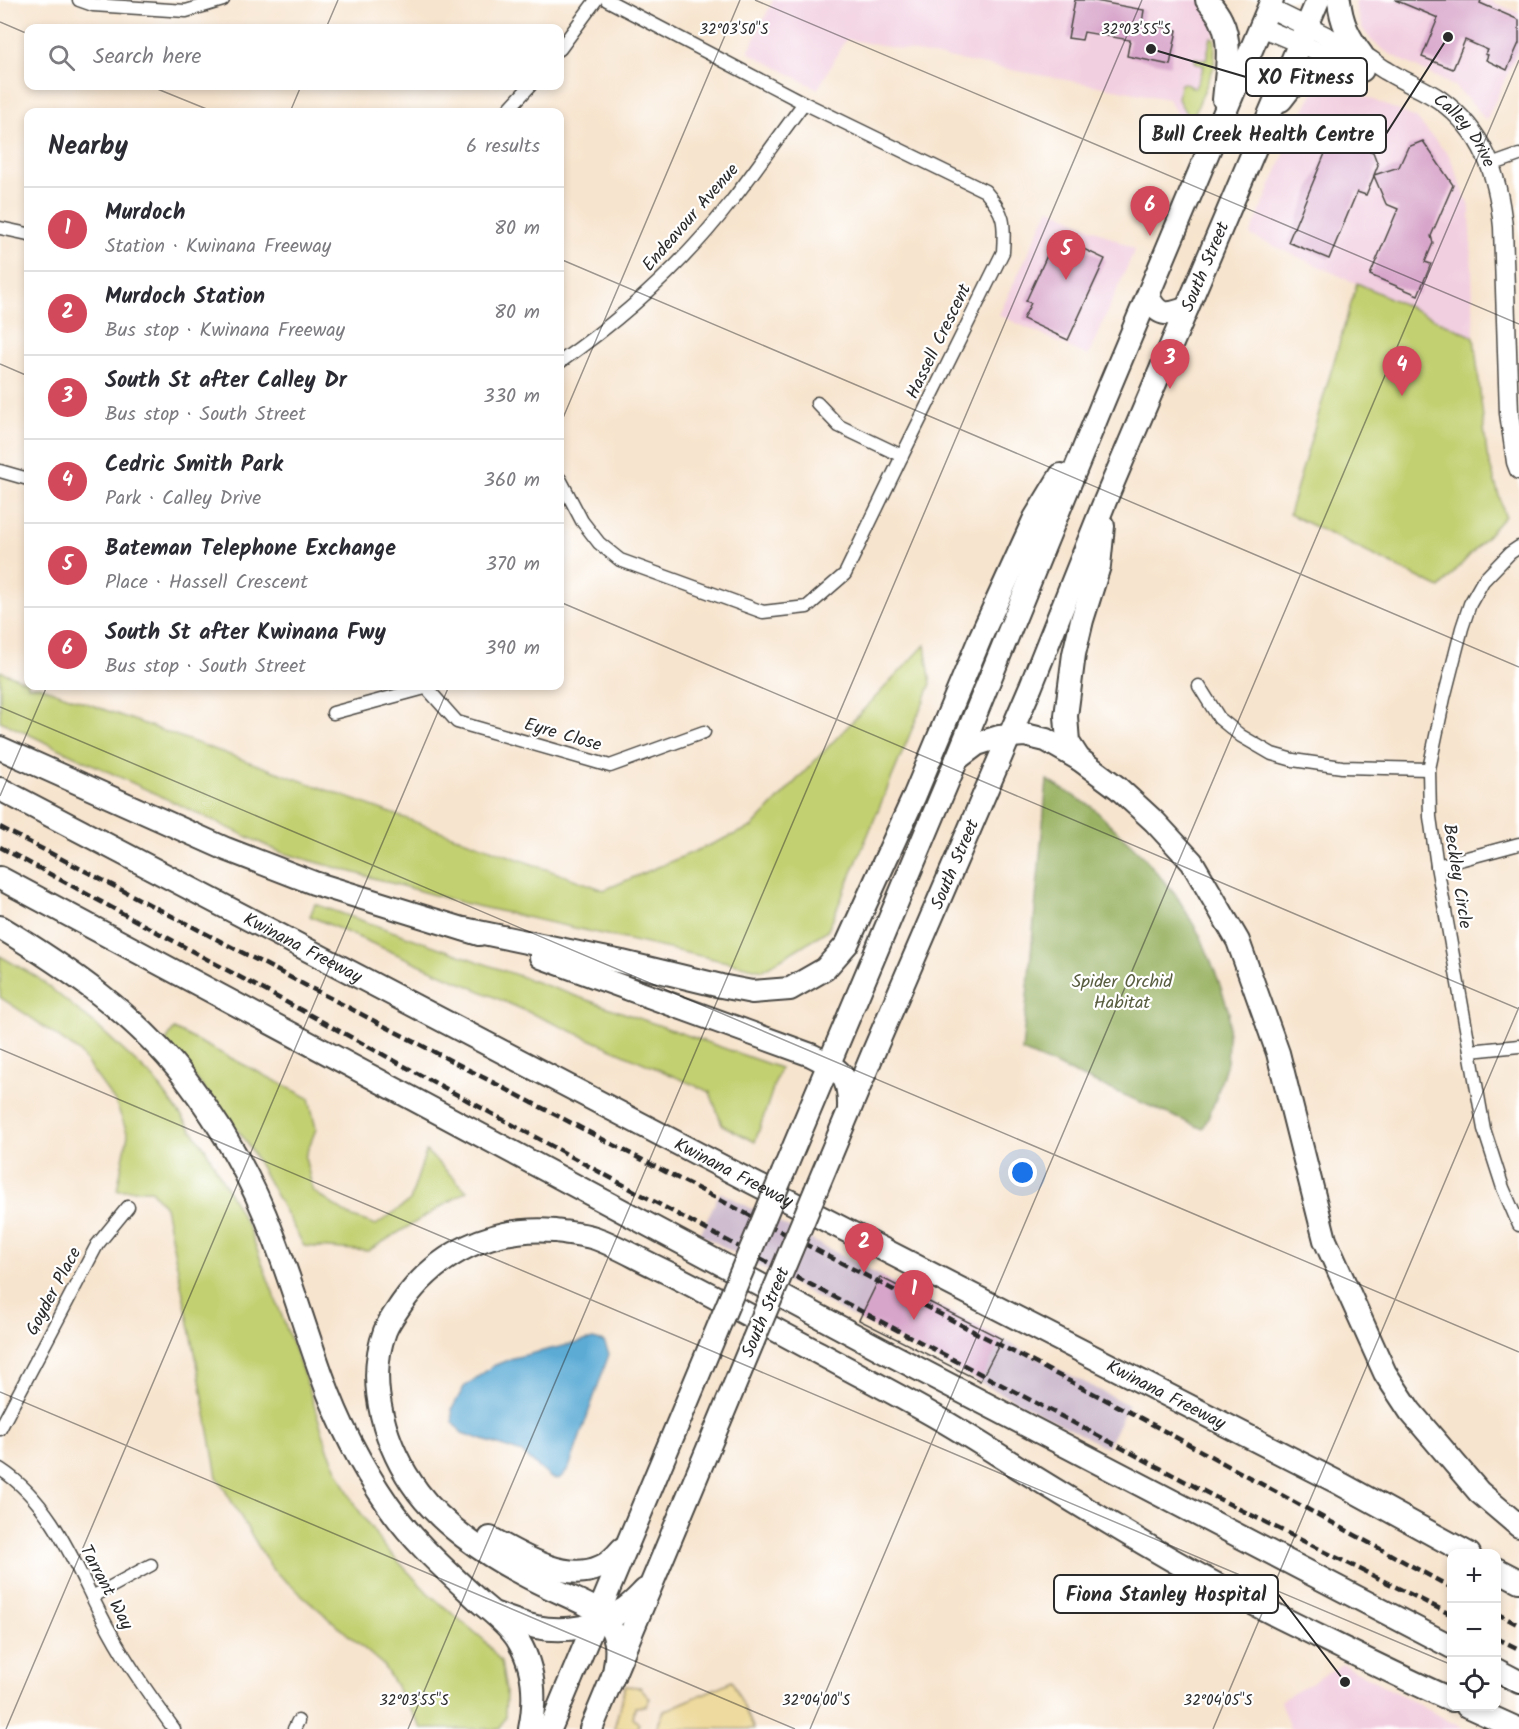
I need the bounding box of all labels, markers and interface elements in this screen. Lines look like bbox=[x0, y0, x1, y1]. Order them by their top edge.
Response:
text: 32°03'50"S bbox=[699, 18, 769, 42]
text: 32°03'55"S bbox=[1101, 18, 1171, 42]
search box bbox=[24, 24, 564, 90]
text: Search here bbox=[93, 40, 201, 75]
icon: search bbox=[45, 41, 78, 74]
callout: XO Fitness bbox=[1246, 58, 1367, 96]
text: XO Fitness bbox=[1257, 63, 1355, 95]
street label: Calley Drive bbox=[1426, 86, 1502, 172]
callout: Bull Creek Health Centre bbox=[1140, 115, 1386, 153]
text: Bull Creek Health Centre bbox=[1152, 120, 1375, 152]
text: Nearby bbox=[48, 126, 128, 168]
text: 6 results bbox=[466, 131, 540, 163]
street label: Endeavour Avenue bbox=[635, 157, 747, 279]
pin: 6 bbox=[1130, 186, 1170, 236]
text: Murdoch bbox=[105, 196, 185, 231]
text: 1 bbox=[64, 213, 71, 245]
text: 80 m bbox=[494, 213, 540, 245]
street label: South Street bbox=[1174, 216, 1239, 317]
pin: 5 bbox=[1046, 230, 1086, 280]
text: Station · Kwinana Freeway bbox=[105, 231, 331, 263]
street label: Hassell Crescent bbox=[899, 278, 980, 404]
text: Murdoch Station bbox=[105, 280, 265, 315]
text: 2 bbox=[62, 297, 73, 329]
text: 80 m bbox=[494, 297, 540, 329]
text: Bus stop · Kwinana Freeway bbox=[105, 315, 345, 347]
pin: 3 bbox=[1150, 340, 1190, 389]
pin: 4 bbox=[1382, 346, 1422, 396]
text: South St after Calley Dr bbox=[105, 364, 347, 399]
text: 3 bbox=[62, 381, 73, 413]
text: 330 m bbox=[483, 381, 540, 413]
text: Bus stop · South Street bbox=[105, 399, 306, 431]
text: Cedric Smith Park bbox=[105, 448, 283, 483]
text: 4 bbox=[62, 465, 73, 497]
text: 360 m bbox=[484, 465, 540, 497]
text: Park · Calley Drive bbox=[105, 483, 261, 515]
text: Bateman Telephone Exchange bbox=[105, 532, 396, 567]
text: 5 bbox=[62, 549, 73, 581]
text: 370 m bbox=[485, 549, 540, 581]
text: Place · Hassell Crescent bbox=[105, 567, 308, 599]
text: South St after Kwinana Fwy bbox=[105, 616, 386, 651]
text: 6 bbox=[62, 633, 73, 665]
text: 390 m bbox=[485, 633, 540, 665]
text: Bus stop · South Street bbox=[105, 651, 306, 683]
street label: Eyre Close bbox=[520, 711, 605, 760]
street label: South Street bbox=[923, 814, 988, 915]
street label: Beckley Circle bbox=[1434, 822, 1479, 931]
street label: Kwinana Freeway bbox=[238, 906, 368, 992]
park label: Spider Orchid Habitat bbox=[1072, 968, 1173, 1018]
street label: Kwinana Freeway bbox=[668, 1131, 798, 1217]
your location bbox=[1008, 1158, 1037, 1187]
pin: 2 bbox=[844, 1224, 884, 1273]
street label: Goyder Place bbox=[19, 1242, 90, 1341]
street label: South Street bbox=[734, 1262, 799, 1362]
pin: 1 bbox=[894, 1270, 934, 1320]
street label: Kwinana Freeway bbox=[1101, 1353, 1231, 1439]
street label: Tarrant Way bbox=[71, 1540, 141, 1636]
map controls bbox=[1447, 1549, 1501, 1711]
button: + bbox=[1447, 1549, 1501, 1603]
callout: Fiona Stanley Hospital bbox=[1054, 1575, 1278, 1613]
text: Fiona Stanley Hospital bbox=[1066, 1580, 1267, 1612]
button: − bbox=[1447, 1603, 1501, 1657]
button: locate bbox=[1447, 1657, 1501, 1711]
text: 32°03'55"S bbox=[379, 1689, 449, 1713]
text: 32°04'00"S bbox=[782, 1689, 850, 1713]
text: 32°04'05"S bbox=[1184, 1689, 1252, 1713]

